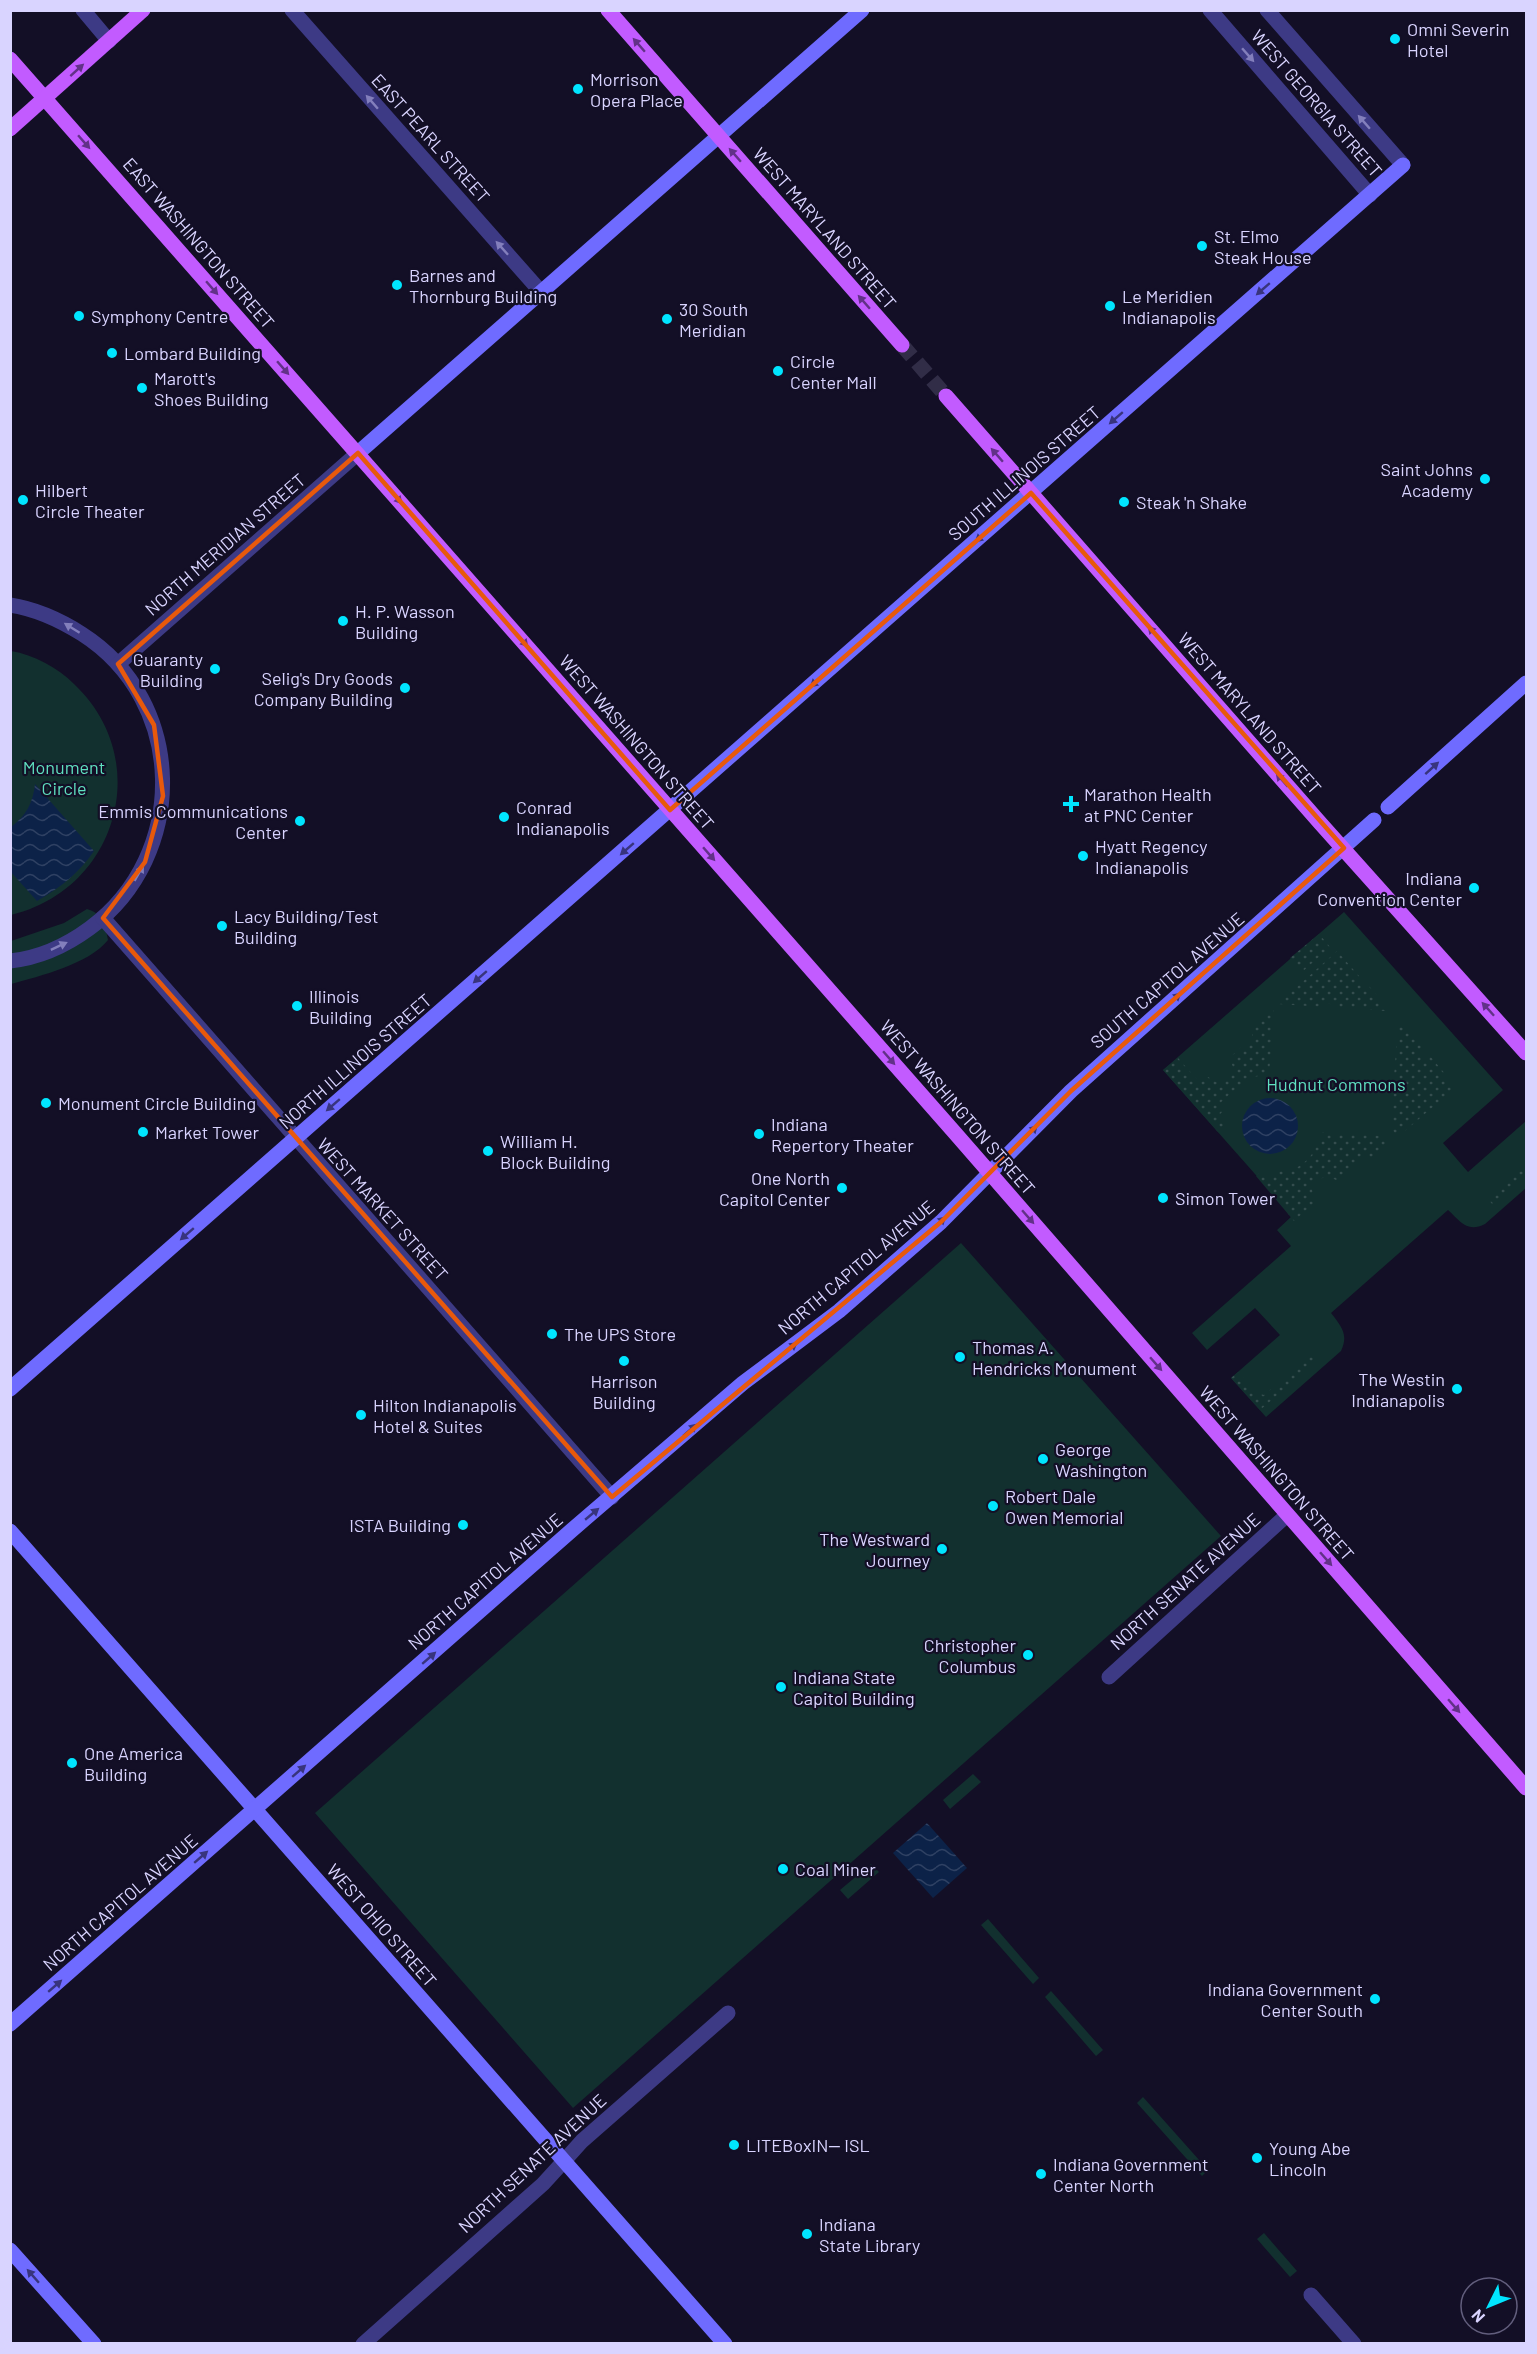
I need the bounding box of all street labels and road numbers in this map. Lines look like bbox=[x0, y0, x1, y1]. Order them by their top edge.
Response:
street label: WEST GEORGIA STREET bbox=[1247, 25, 1387, 181]
street label: EAST PEARL STREET bbox=[367, 69, 495, 207]
street label: WEST MARYLAND STREET bbox=[749, 143, 901, 313]
street label: EAST WASHINGTON STREET bbox=[119, 153, 279, 333]
street label: SOUTH ILLINOIS STREET bbox=[943, 401, 1105, 545]
street label: NORTH MERIDIAN STREET bbox=[140, 468, 310, 620]
street label: WEST MARYLAND STREET bbox=[1174, 628, 1326, 798]
street label: WEST WASHINGTON STREET bbox=[555, 650, 719, 834]
street label: SOUTH CAPITOL AVENUE bbox=[1086, 907, 1248, 1053]
street label: NORTH ILLINOIS STREET bbox=[274, 989, 436, 1133]
street label: WEST WASHINGTON STREET bbox=[876, 1015, 1040, 1199]
street label: WEST MARKET STREET bbox=[313, 1133, 453, 1285]
street label: NORTH CAPITOL AVENUE bbox=[773, 1195, 939, 1339]
street label: WEST WASHINGTON STREET bbox=[1195, 1381, 1359, 1565]
street label: NORTH CAPITOL AVENUE bbox=[403, 1508, 567, 1654]
street label: NORTH SENATE AVENUE bbox=[1106, 1508, 1264, 1654]
street label: NORTH CAPITOL AVENUE bbox=[38, 1829, 202, 1975]
street label: WEST OHIO STREET bbox=[322, 1859, 442, 1991]
street label: NORTH SENATE AVENUE bbox=[454, 2089, 610, 2237]

